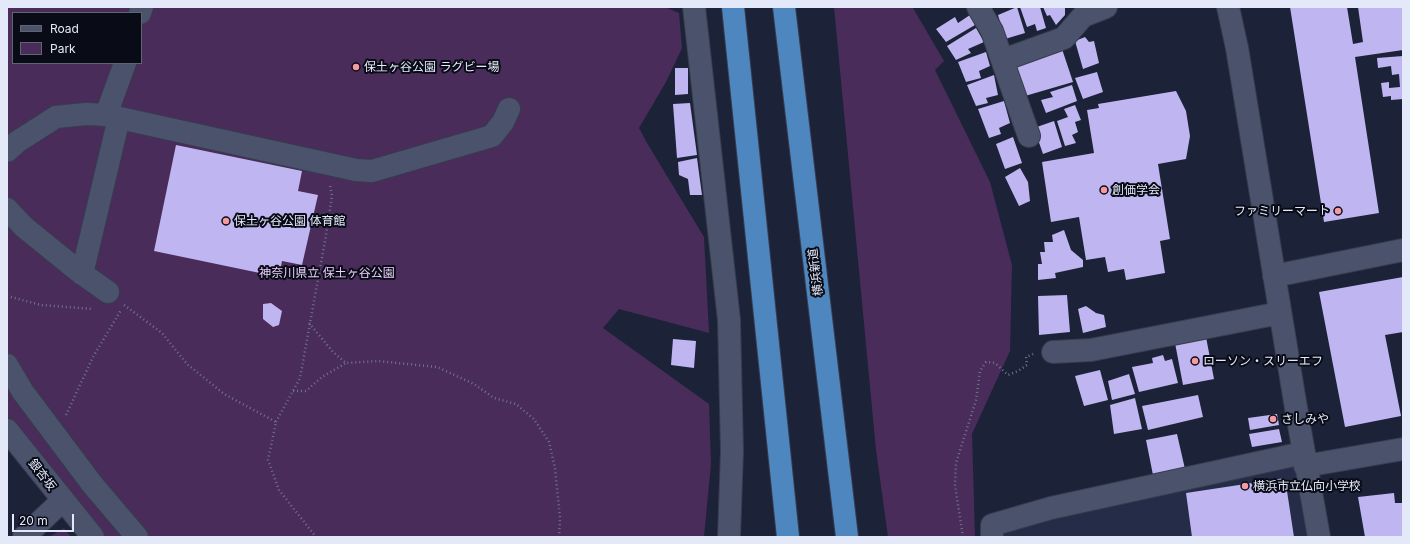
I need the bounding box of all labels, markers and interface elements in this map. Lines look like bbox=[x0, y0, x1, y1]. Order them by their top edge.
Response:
legend bbox=[12, 12, 142, 64]
text: Road bbox=[50, 21, 79, 36]
text: Park bbox=[50, 41, 76, 56]
place label: 保土ヶ谷公園 ラグビー場 bbox=[364, 60, 499, 74]
marker: 保土ヶ谷公園 ラグビー場 bbox=[351, 62, 361, 72]
place label: 創価学会 bbox=[1112, 183, 1160, 197]
marker: 創価学会 bbox=[1099, 185, 1109, 195]
place label: ファミリーマート bbox=[1234, 204, 1330, 218]
marker: ファミリーマート bbox=[1333, 206, 1343, 216]
place label: 保土ヶ谷公園 体育館 bbox=[234, 214, 345, 228]
marker: 保土ヶ谷公園 体育館 bbox=[221, 216, 231, 226]
street label: 横浜新道 bbox=[806, 247, 826, 297]
park label: 神奈川県立 保土ヶ谷公園 bbox=[259, 266, 395, 280]
place label: ローソン・スリーエフ bbox=[1203, 354, 1323, 368]
marker: ローソン・スリーエフ bbox=[1190, 356, 1200, 366]
place label: さしみや bbox=[1281, 412, 1329, 426]
marker: さしみや bbox=[1268, 414, 1278, 424]
street label: 銀杏坂 bbox=[25, 456, 59, 494]
place label: 横浜市立仏向小学校 bbox=[1253, 479, 1361, 493]
marker: 横浜市立仏向小学校 bbox=[1240, 481, 1250, 491]
scale bar bbox=[14, 506, 76, 532]
text: 20 m bbox=[19, 513, 48, 528]

